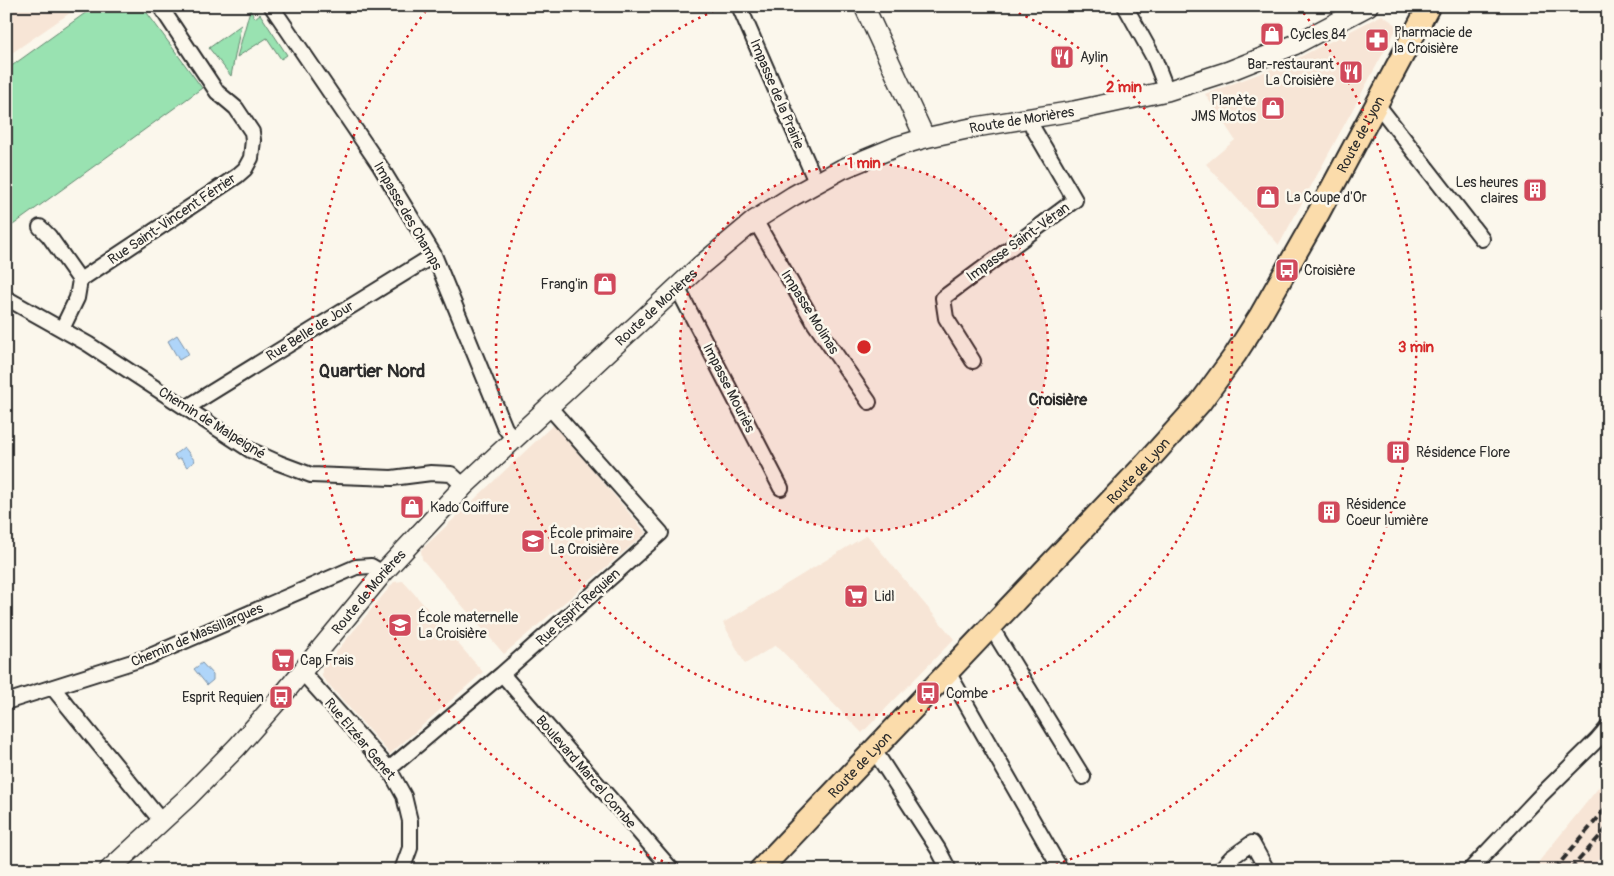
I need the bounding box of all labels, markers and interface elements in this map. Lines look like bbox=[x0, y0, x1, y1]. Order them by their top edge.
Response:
shop icon: Cycles 84 bbox=[1259, 21, 1285, 47]
place label: Pharmacie de la Croisière bbox=[1394, 24, 1472, 57]
place label: Cycles 84 bbox=[1290, 26, 1346, 43]
pharmacy icon: Pharmacie de la Croisière bbox=[1364, 27, 1390, 53]
street label: Impasse de la Prairie bbox=[746, 37, 808, 152]
restaurant icon: Aylin bbox=[1049, 44, 1075, 70]
place label: Aylin bbox=[1080, 49, 1108, 66]
place label: Bar-restaurant La Croisière bbox=[1247, 56, 1334, 89]
restaurant icon: Bar-restaurant La Croisière bbox=[1338, 59, 1364, 85]
text: 2 min bbox=[1106, 78, 1142, 97]
place label: Planète JMS Motos bbox=[1191, 92, 1257, 125]
street label: Route de Lyon bbox=[1333, 93, 1388, 176]
shop icon: Planète JMS Motos bbox=[1260, 95, 1286, 121]
street label: Route de Morières bbox=[968, 103, 1076, 137]
text: 1 min bbox=[847, 154, 881, 173]
street label: Impasse des Champs bbox=[370, 159, 446, 274]
street label: Rue Saint-Vincent Férrier bbox=[105, 170, 239, 268]
place label: Les heures claires bbox=[1456, 174, 1519, 207]
building icon: Les heures claires bbox=[1522, 177, 1548, 203]
shop icon: La Coupe d'Or bbox=[1255, 184, 1281, 210]
place label: La Coupe d'Or bbox=[1286, 189, 1367, 206]
street label: Impasse Saint-Véran bbox=[963, 199, 1073, 285]
bus stop icon: Croisière bbox=[1274, 257, 1300, 283]
place label: Croisière bbox=[1304, 262, 1355, 279]
street label: Route de Morières bbox=[611, 264, 701, 349]
street label: Impasse Molinas bbox=[777, 267, 843, 358]
shop icon: Frang'in bbox=[592, 271, 618, 297]
place label: Frang'in bbox=[540, 276, 588, 293]
street label: Rue Belle de Jour bbox=[263, 297, 357, 365]
centre of rings bbox=[855, 338, 873, 356]
text: 3 min bbox=[1398, 338, 1434, 357]
street label: Impasse Mouriès bbox=[699, 341, 759, 436]
district label: Quartier Nord bbox=[319, 359, 425, 383]
street label: Chemin de Malpeigné bbox=[155, 383, 269, 463]
district label: Croisière bbox=[1029, 390, 1088, 410]
street label: Route de Lyon bbox=[1103, 434, 1173, 507]
building icon: Résidence Flore bbox=[1385, 439, 1411, 465]
place label: Résidence Flore bbox=[1416, 444, 1510, 461]
shop icon: Kado Coiffure bbox=[399, 494, 425, 520]
place label: Résidence Coeur lumière bbox=[1346, 496, 1428, 529]
place label: Kado Coiffure bbox=[430, 499, 509, 516]
building icon: Résidence Coeur lumière bbox=[1316, 499, 1342, 525]
place label: École primaire La Croisière bbox=[550, 524, 633, 558]
school or university icon: École primaire La Croisière bbox=[520, 528, 546, 554]
street label: Route de Morières bbox=[328, 545, 410, 638]
street label: Rue Esprit Requien bbox=[533, 565, 624, 649]
supermarket icon: Lidl bbox=[843, 583, 869, 609]
place label: Lidl bbox=[874, 588, 895, 605]
street label: Chemin de Massillargues bbox=[128, 599, 266, 671]
place label: École maternelle La Croisière bbox=[418, 608, 518, 642]
school or university icon: École maternelle La Croisière bbox=[387, 612, 413, 638]
supermarket icon: Cap Frais bbox=[270, 647, 296, 673]
place label: Cap Frais bbox=[300, 652, 354, 669]
bus stop icon: Combe bbox=[915, 680, 941, 706]
bus stop icon: Esprit Requien bbox=[268, 684, 294, 710]
place label: Combe bbox=[946, 685, 988, 702]
place label: Esprit Requien bbox=[182, 689, 264, 706]
street label: Rue Elzéar Genet bbox=[321, 695, 399, 784]
street label: Boulevard Marcel Combe bbox=[532, 712, 640, 832]
street label: Route de Lyon bbox=[825, 728, 895, 801]

